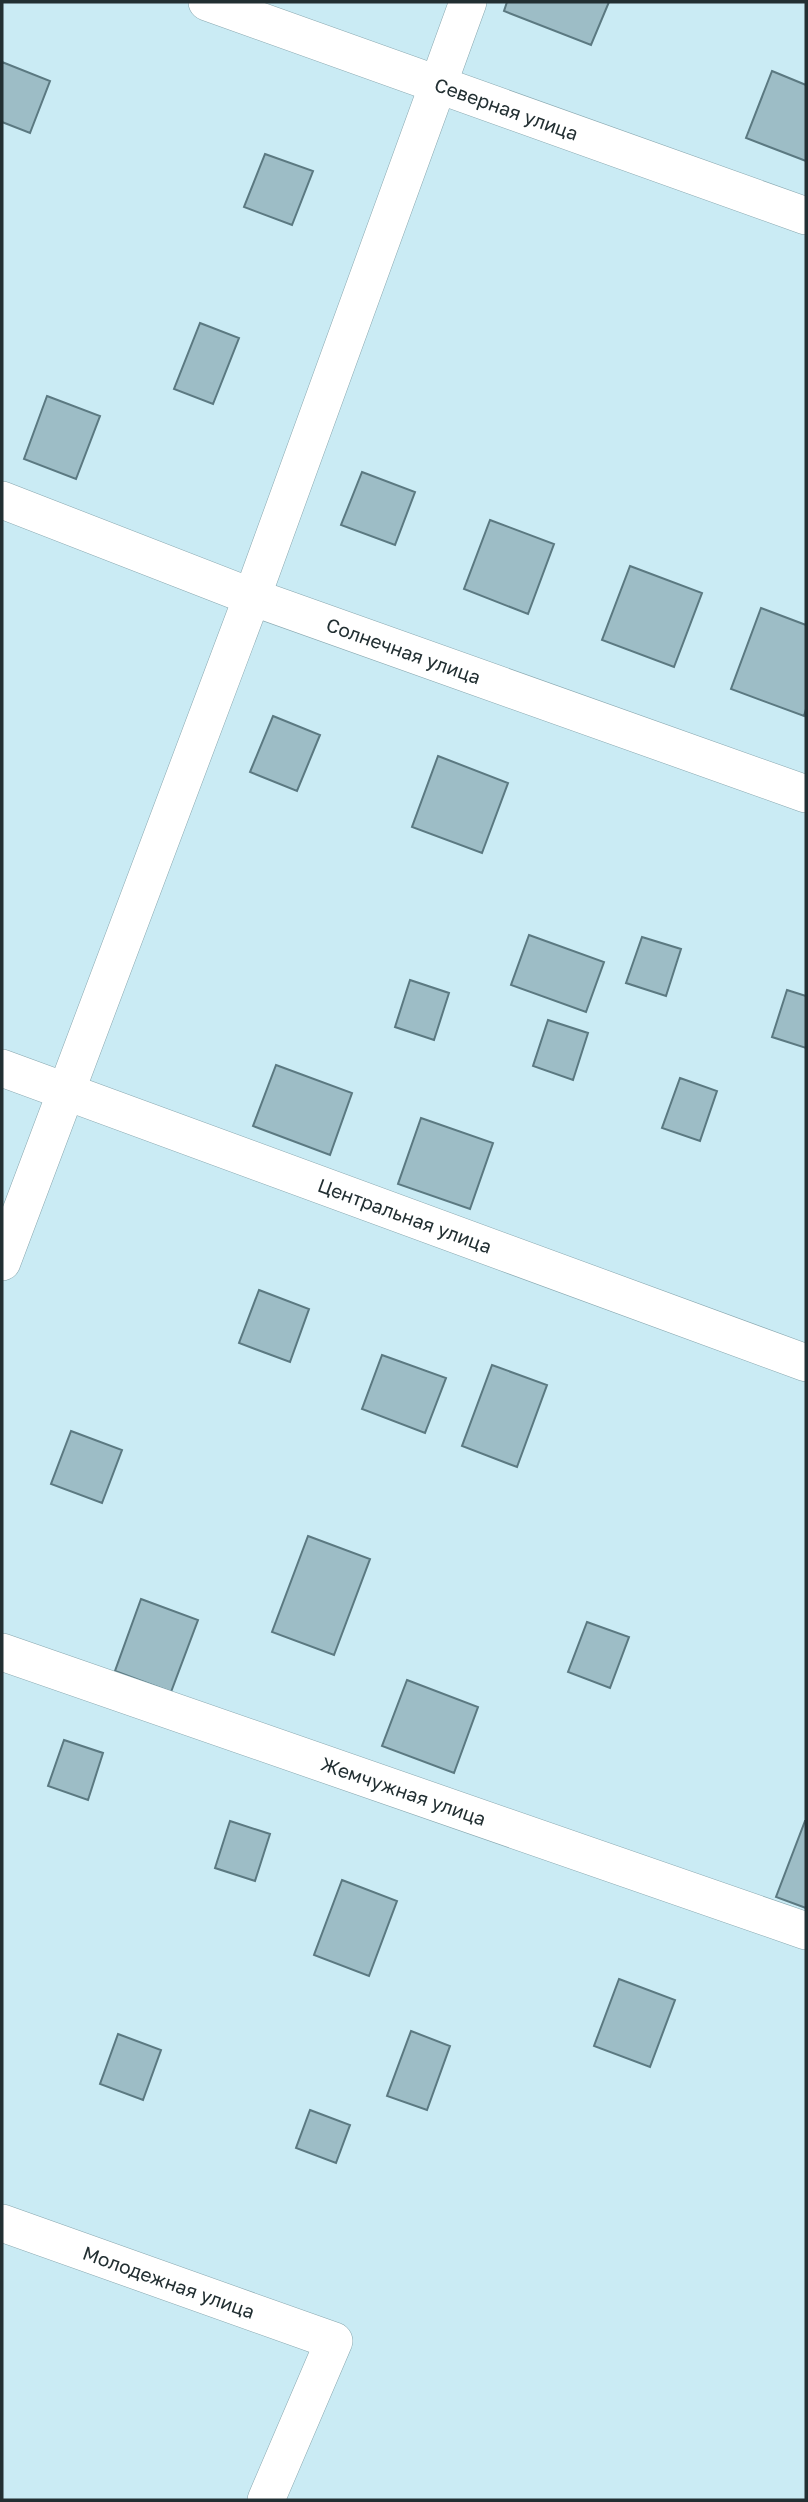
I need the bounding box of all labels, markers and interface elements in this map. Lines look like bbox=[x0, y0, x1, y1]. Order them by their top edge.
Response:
street label: Северная улица bbox=[432, 72, 582, 145]
street label: Солнечная улица bbox=[323, 612, 484, 688]
street label: Центральная улица bbox=[315, 1173, 495, 1258]
street label: Жемчужная улица bbox=[318, 1752, 489, 1830]
street label: Молодежная улица bbox=[80, 2241, 258, 2323]

